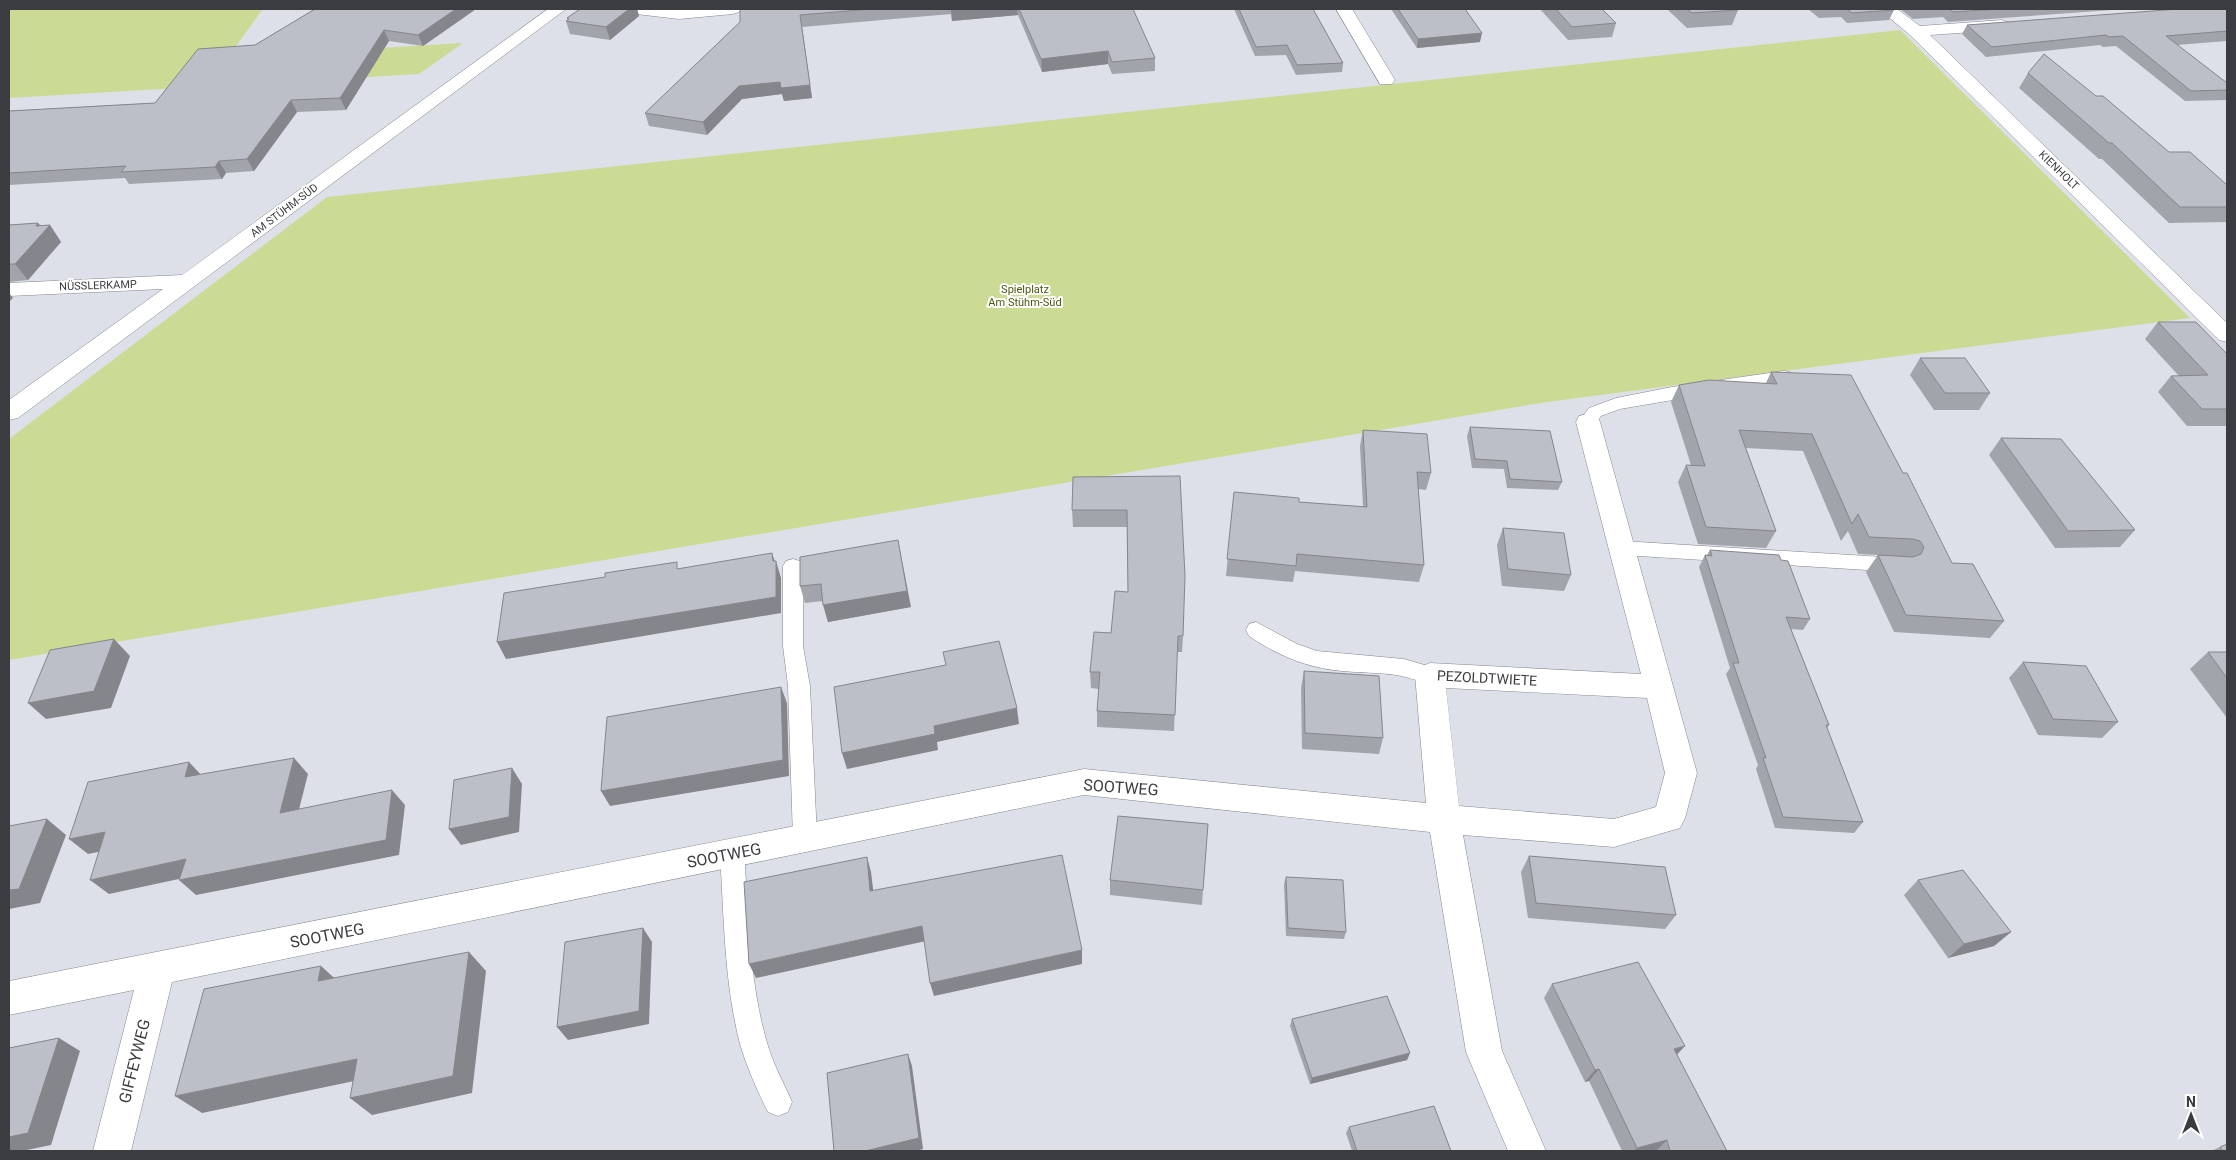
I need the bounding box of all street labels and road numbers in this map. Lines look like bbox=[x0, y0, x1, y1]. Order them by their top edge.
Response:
street label: KIENHOLT bbox=[2036, 148, 2082, 193]
street label: AM STÜHM-SÜD bbox=[248, 181, 321, 240]
street label: NÜSSLERKAMP bbox=[59, 278, 137, 293]
street label: PEZOLDTWIETE bbox=[1437, 667, 1538, 689]
street label: SOOTWEG bbox=[1083, 775, 1159, 800]
street label: SOOTWEG bbox=[685, 839, 763, 872]
street label: SOOTWEG bbox=[288, 919, 366, 952]
street label: GIFFEYWEG bbox=[115, 1017, 154, 1105]

